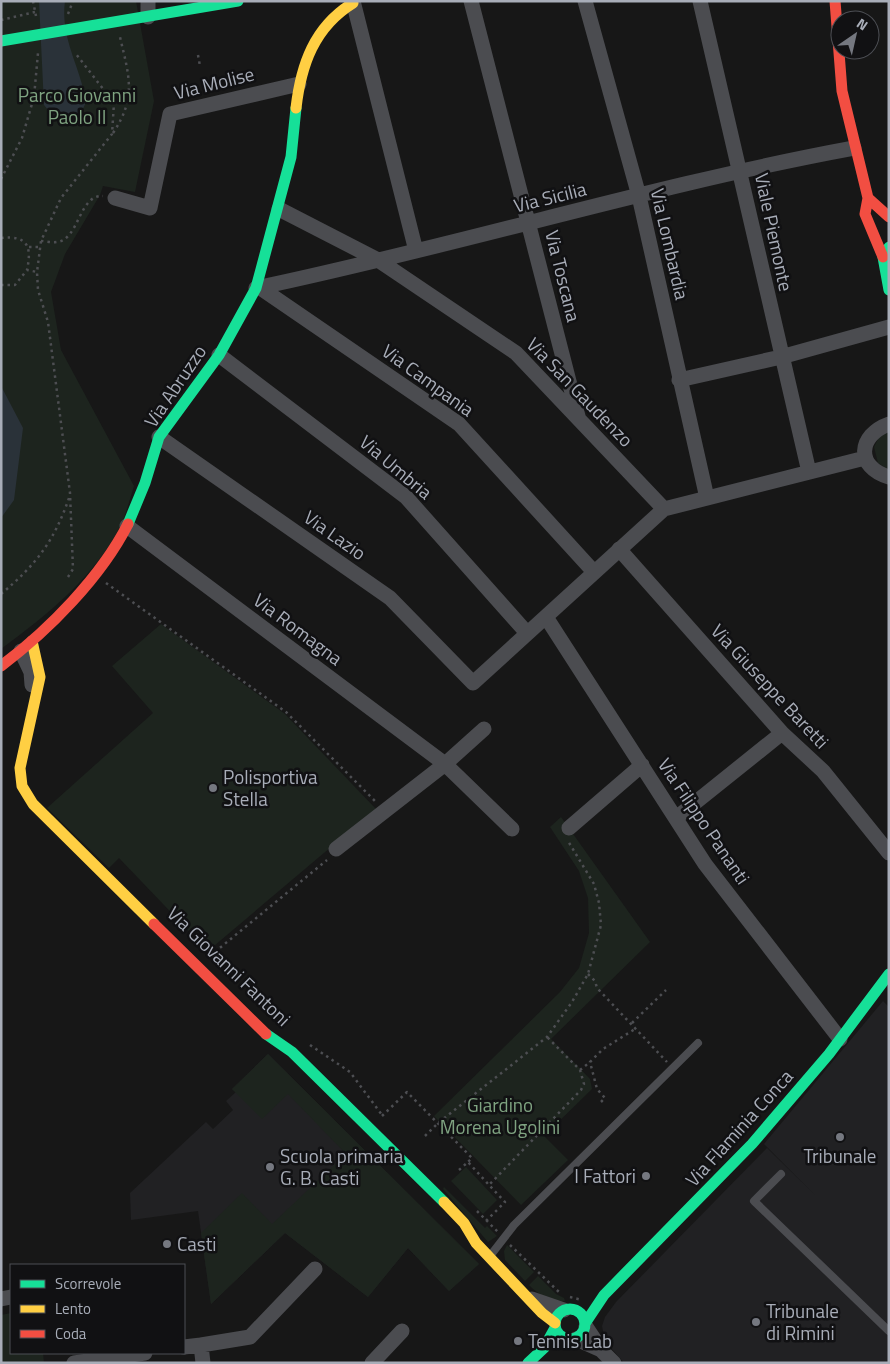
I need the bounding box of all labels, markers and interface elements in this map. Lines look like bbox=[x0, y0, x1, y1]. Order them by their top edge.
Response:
north arrow bbox=[830, 10, 880, 60]
text: N bbox=[853, 12, 872, 35]
street label: Via Molise bbox=[171, 59, 257, 106]
park label: Parco Giovanni Paolo II bbox=[18, 80, 136, 131]
street label: Viale Piemonte bbox=[748, 170, 801, 294]
street label: Via Sicilia bbox=[511, 173, 590, 220]
street label: Via Lombardia bbox=[644, 185, 697, 303]
street label: Via Toscana bbox=[538, 227, 589, 325]
street label: Via San Gaudenzo bbox=[520, 330, 640, 453]
street label: Via Campania bbox=[376, 336, 481, 423]
street label: Via Abruzzo bbox=[136, 339, 213, 433]
street label: Via Umbria bbox=[354, 427, 439, 506]
street label: Via Lazio bbox=[298, 503, 372, 567]
street label: Via Romagna bbox=[247, 585, 349, 672]
street label: Via Giuseppe Baretti bbox=[705, 617, 836, 755]
street label: Via Filippo Pananti bbox=[651, 752, 758, 890]
place label: Polisportiva Stella bbox=[223, 762, 318, 813]
marker: Polisportiva Stella bbox=[207, 782, 219, 794]
street label: Via Giovanni Fantoni bbox=[161, 899, 298, 1032]
street label: Via Flaminia Conca bbox=[678, 1062, 800, 1193]
park label: Giardino Morena Ugolini bbox=[440, 1090, 560, 1141]
marker: Tribunale bbox=[834, 1131, 846, 1143]
place label: Scuola primaria G. B. Casti bbox=[280, 1141, 404, 1192]
place label: Tribunale bbox=[804, 1141, 876, 1170]
marker: Scuola primaria G. B. Casti bbox=[264, 1161, 276, 1173]
place label: I Fattori bbox=[574, 1161, 636, 1190]
marker: I Fattori bbox=[640, 1170, 652, 1182]
place label: Casti bbox=[177, 1229, 217, 1258]
marker: Casti bbox=[161, 1238, 173, 1250]
legend bbox=[10, 1264, 185, 1354]
text: Scorrevole bbox=[55, 1272, 121, 1295]
place label: Tribunale di Rimini bbox=[766, 1296, 839, 1347]
text: Lento bbox=[55, 1297, 91, 1320]
marker: Tribunale di Rimini bbox=[750, 1316, 762, 1328]
text: Coda bbox=[55, 1322, 87, 1345]
place label: Tennis Lab bbox=[528, 1326, 612, 1355]
marker: Tennis Lab bbox=[512, 1335, 524, 1347]

